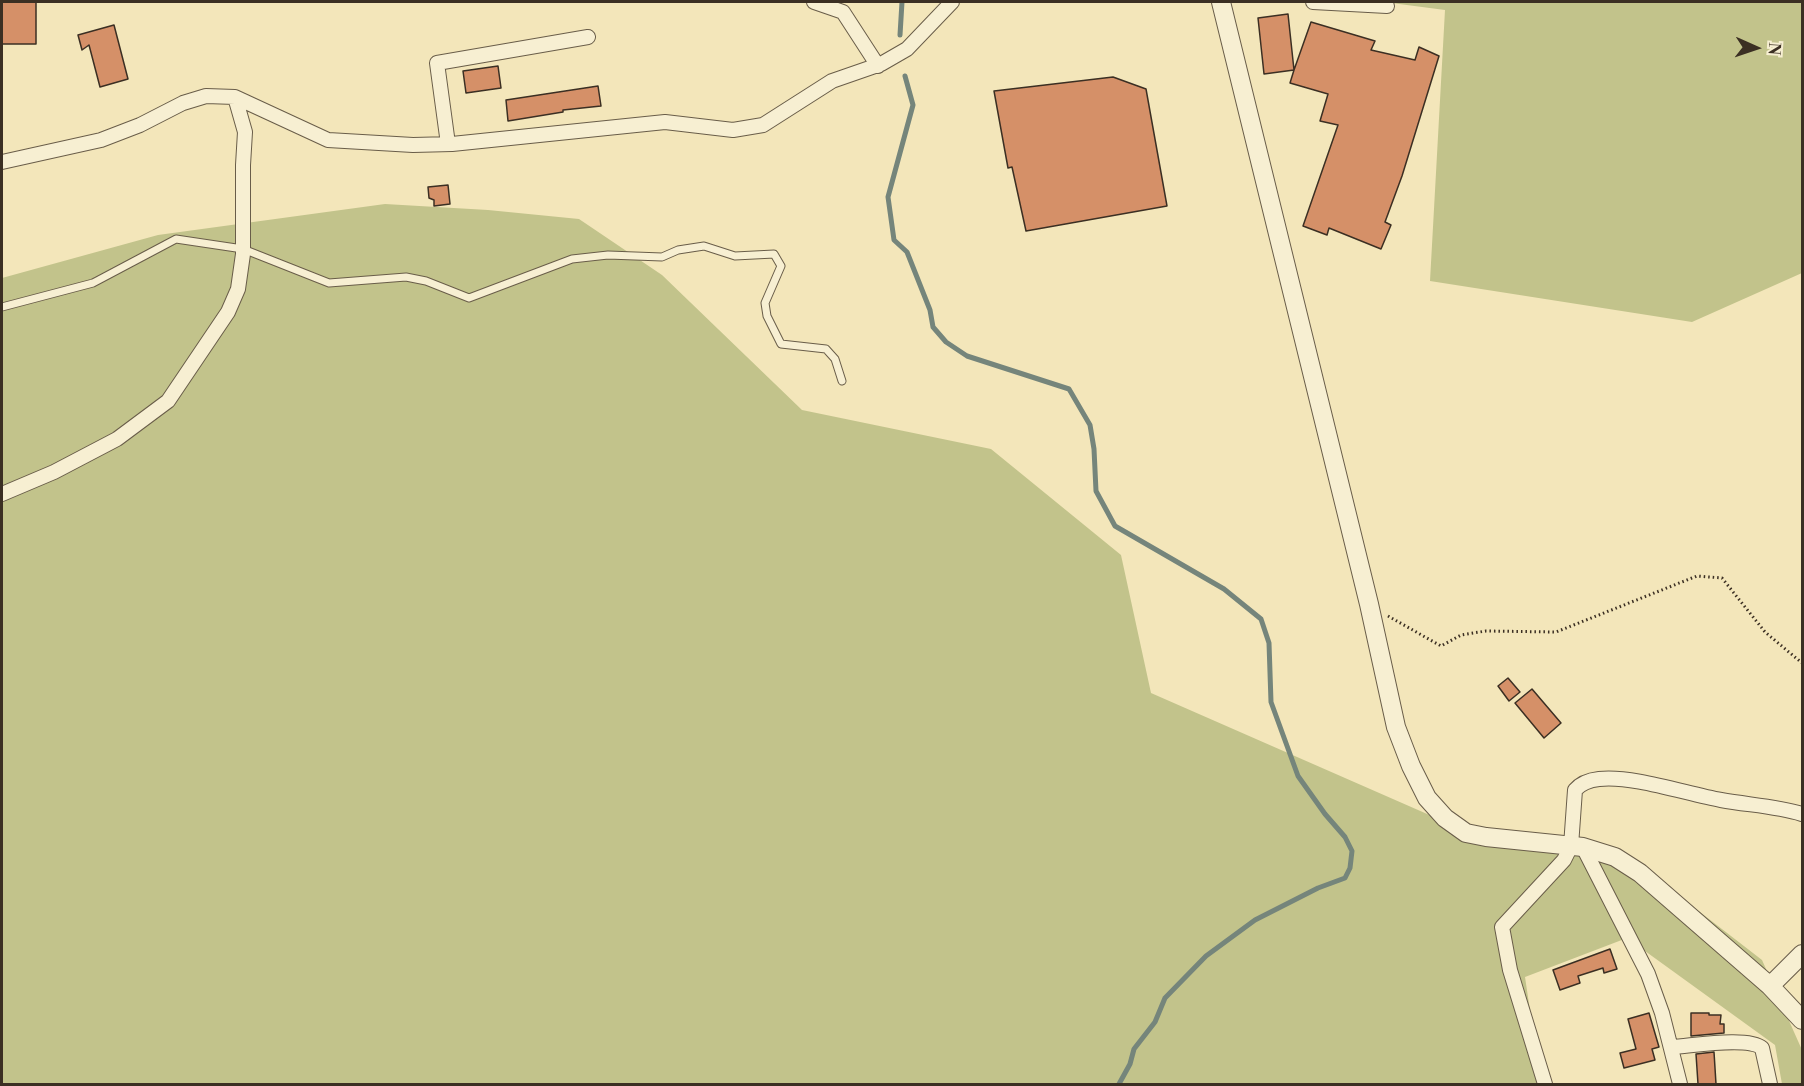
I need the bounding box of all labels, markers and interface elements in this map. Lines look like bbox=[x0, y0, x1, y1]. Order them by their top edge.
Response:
north arrow bbox=[1726, 18, 1786, 78]
text: N bbox=[1764, 42, 1784, 56]

